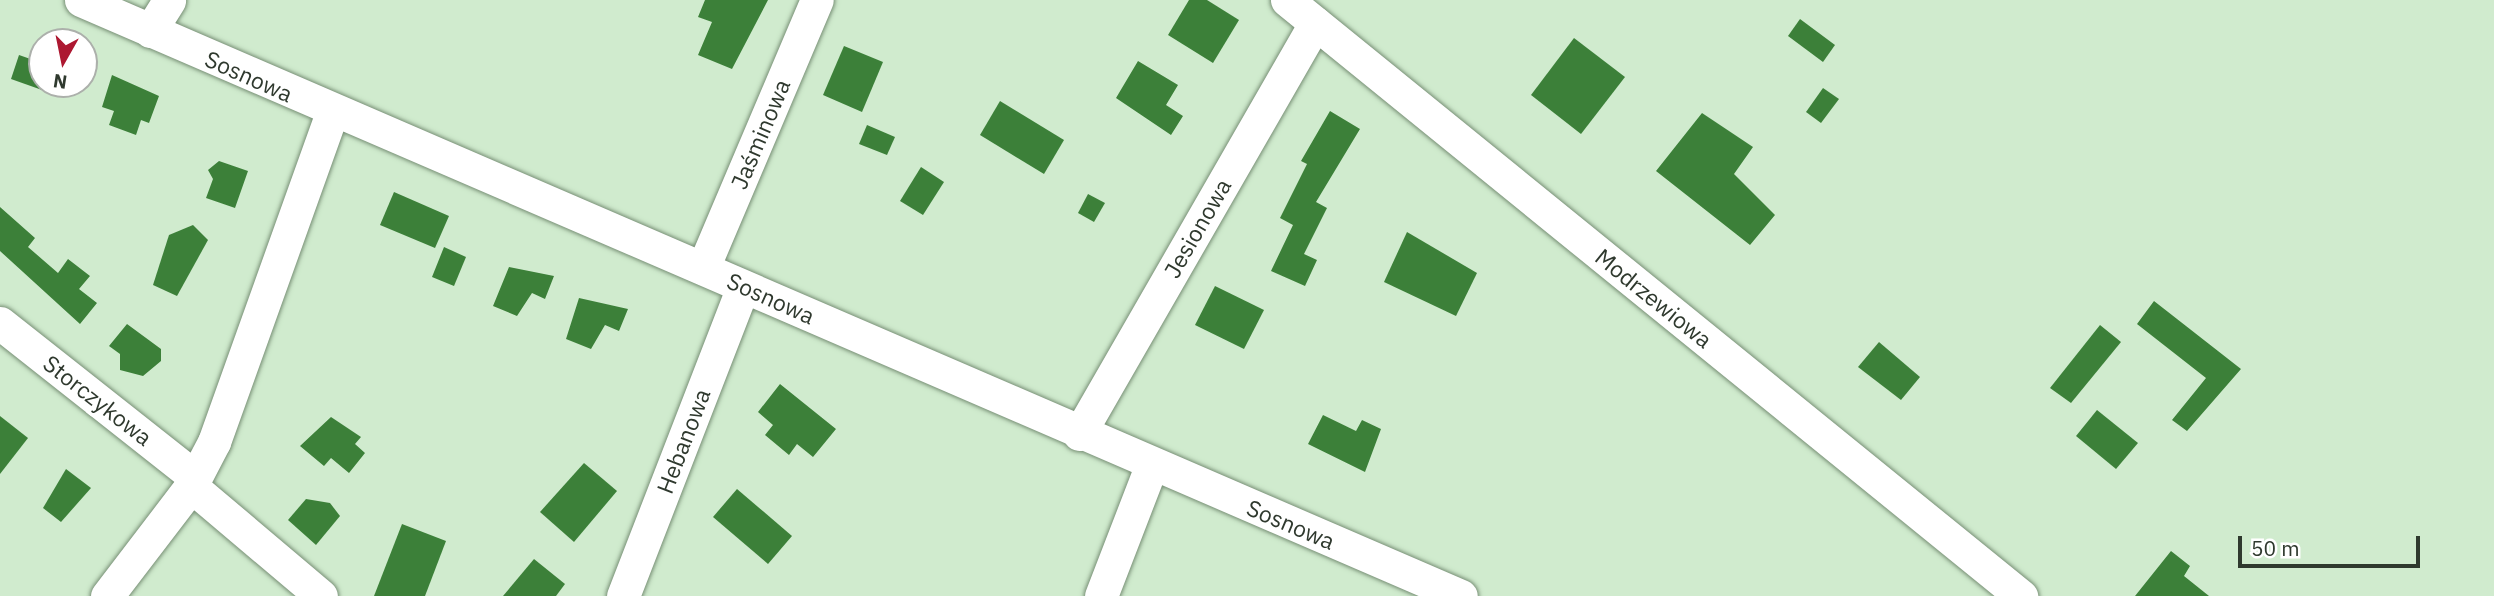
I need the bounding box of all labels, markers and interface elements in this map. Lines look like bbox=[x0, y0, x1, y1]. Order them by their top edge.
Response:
north arrow bbox=[28, 28, 98, 98]
street label: Sosnowa bbox=[201, 44, 297, 108]
text: N bbox=[51, 69, 69, 95]
street label: Jaśminowa bbox=[725, 75, 795, 193]
street label: Jesionowa bbox=[1158, 174, 1236, 282]
street label: Modrzewiowa bbox=[1590, 243, 1718, 353]
street label: Sosnowa bbox=[723, 266, 819, 330]
street label: Storczykowa bbox=[38, 349, 158, 451]
street label: Hebanowa bbox=[650, 385, 716, 497]
street label: Sosnowa bbox=[1243, 493, 1339, 555]
scale bar bbox=[2242, 522, 2424, 566]
text: 50 m bbox=[2251, 534, 2300, 562]

